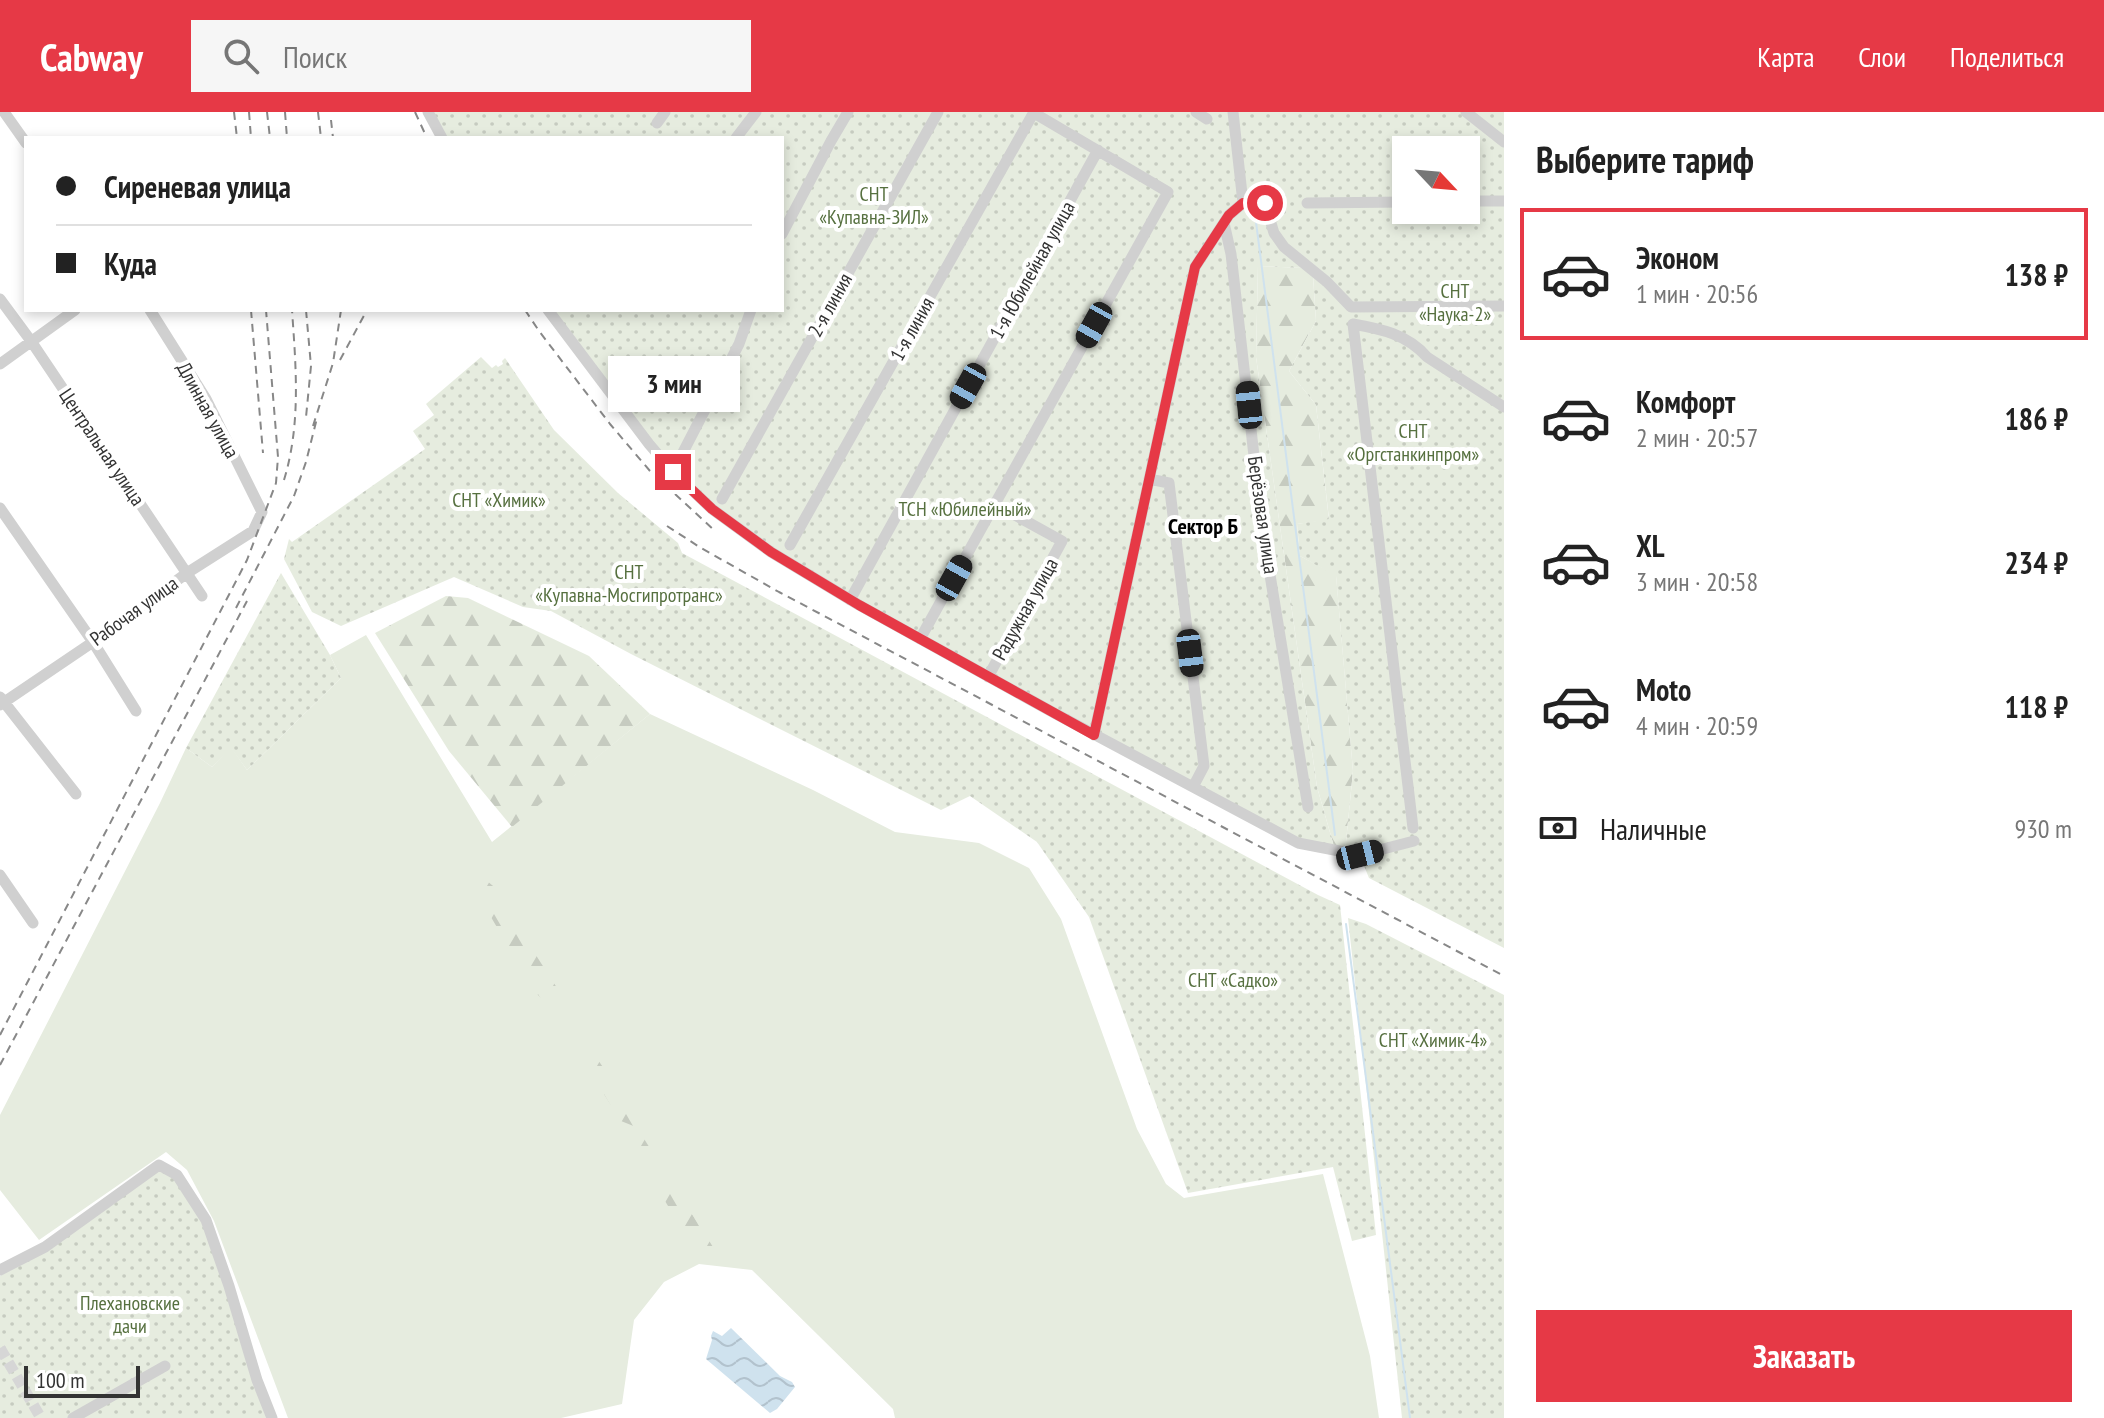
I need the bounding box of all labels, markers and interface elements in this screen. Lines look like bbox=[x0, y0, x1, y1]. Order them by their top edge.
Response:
search box bbox=[191, 20, 751, 92]
text: Cabway bbox=[40, 32, 143, 81]
icon: search bbox=[219, 34, 263, 78]
text: Поиск bbox=[283, 37, 347, 76]
text: Карта bbox=[1757, 38, 1814, 75]
text: Слои bbox=[1858, 38, 1906, 75]
text: Поделиться bbox=[1950, 38, 2064, 75]
north arrow bbox=[1392, 136, 1480, 224]
map controls bbox=[1392, 136, 1480, 224]
text: Выберите тариф bbox=[1536, 136, 1754, 183]
text: Сиреневая улица bbox=[104, 167, 291, 206]
park label: СНТ «Купавна-ЗИЛ» bbox=[819, 181, 929, 230]
route start bbox=[1247, 185, 1283, 221]
street label: 1-я Юбилейная улица bbox=[983, 197, 1081, 343]
icon: car bbox=[1540, 238, 1612, 310]
text: Эконом bbox=[1636, 238, 1719, 277]
text: Куда bbox=[104, 244, 157, 283]
text: 138 ₽ bbox=[2004, 255, 2068, 294]
street label: 2-я линия bbox=[802, 269, 858, 341]
text: 1 мин · 20:56 bbox=[1636, 277, 1758, 310]
park label: СНТ «Наука-2» bbox=[1419, 278, 1491, 327]
street label: 1-я линия bbox=[884, 293, 940, 365]
car bbox=[1072, 298, 1116, 352]
callout: 3 мин bbox=[607, 356, 739, 412]
street label: Длинная улица bbox=[171, 357, 245, 463]
car bbox=[946, 359, 990, 413]
text: 3 мин bbox=[646, 367, 702, 400]
car bbox=[1235, 380, 1263, 430]
icon: car bbox=[1540, 382, 1612, 454]
text: Комфорт bbox=[1636, 382, 1735, 421]
street label: Центральная улица bbox=[53, 383, 151, 511]
text: 186 ₽ bbox=[2004, 399, 2068, 438]
park label: СНТ «Оргстанкинпром» bbox=[1347, 418, 1479, 467]
text: 2 мин · 20:57 bbox=[1636, 421, 1758, 454]
route end bbox=[655, 454, 691, 490]
street label: Берёзовая улица bbox=[1242, 454, 1284, 576]
park label: СНТ «Химик» bbox=[452, 487, 546, 513]
park label: ТСН «Юбилейный» bbox=[899, 496, 1032, 522]
district label: Сектор Б bbox=[1168, 512, 1238, 540]
icon: car bbox=[1540, 526, 1612, 598]
text: XL bbox=[1636, 526, 1665, 565]
text: 234 ₽ bbox=[2004, 543, 2068, 582]
car bbox=[932, 551, 976, 605]
street label: Радужная улица bbox=[986, 553, 1064, 665]
park label: СНТ «Купавна-Мосгипротранс» bbox=[535, 559, 723, 608]
text: 3 мин · 20:58 bbox=[1636, 565, 1758, 598]
street label: Рабочая улица bbox=[85, 570, 183, 652]
car bbox=[1175, 628, 1205, 678]
icon: car bbox=[1540, 670, 1612, 742]
text: Moto bbox=[1636, 670, 1691, 709]
text: 118 ₽ bbox=[2004, 687, 2068, 726]
text: 4 мин · 20:59 bbox=[1636, 709, 1758, 742]
icon: cash bbox=[1536, 806, 1580, 850]
text: Наличные bbox=[1600, 809, 1707, 848]
text: 930 m bbox=[2014, 812, 2072, 845]
car bbox=[1334, 838, 1386, 872]
park label: СНТ «Садко» bbox=[1188, 967, 1278, 993]
park label: СНТ «Химик-4» bbox=[1379, 1027, 1487, 1053]
park label: Плехановские дачи bbox=[80, 1290, 180, 1339]
button: Заказать bbox=[1536, 1310, 2072, 1402]
scale bar bbox=[24, 1362, 140, 1398]
text: 100 m bbox=[36, 1366, 85, 1394]

